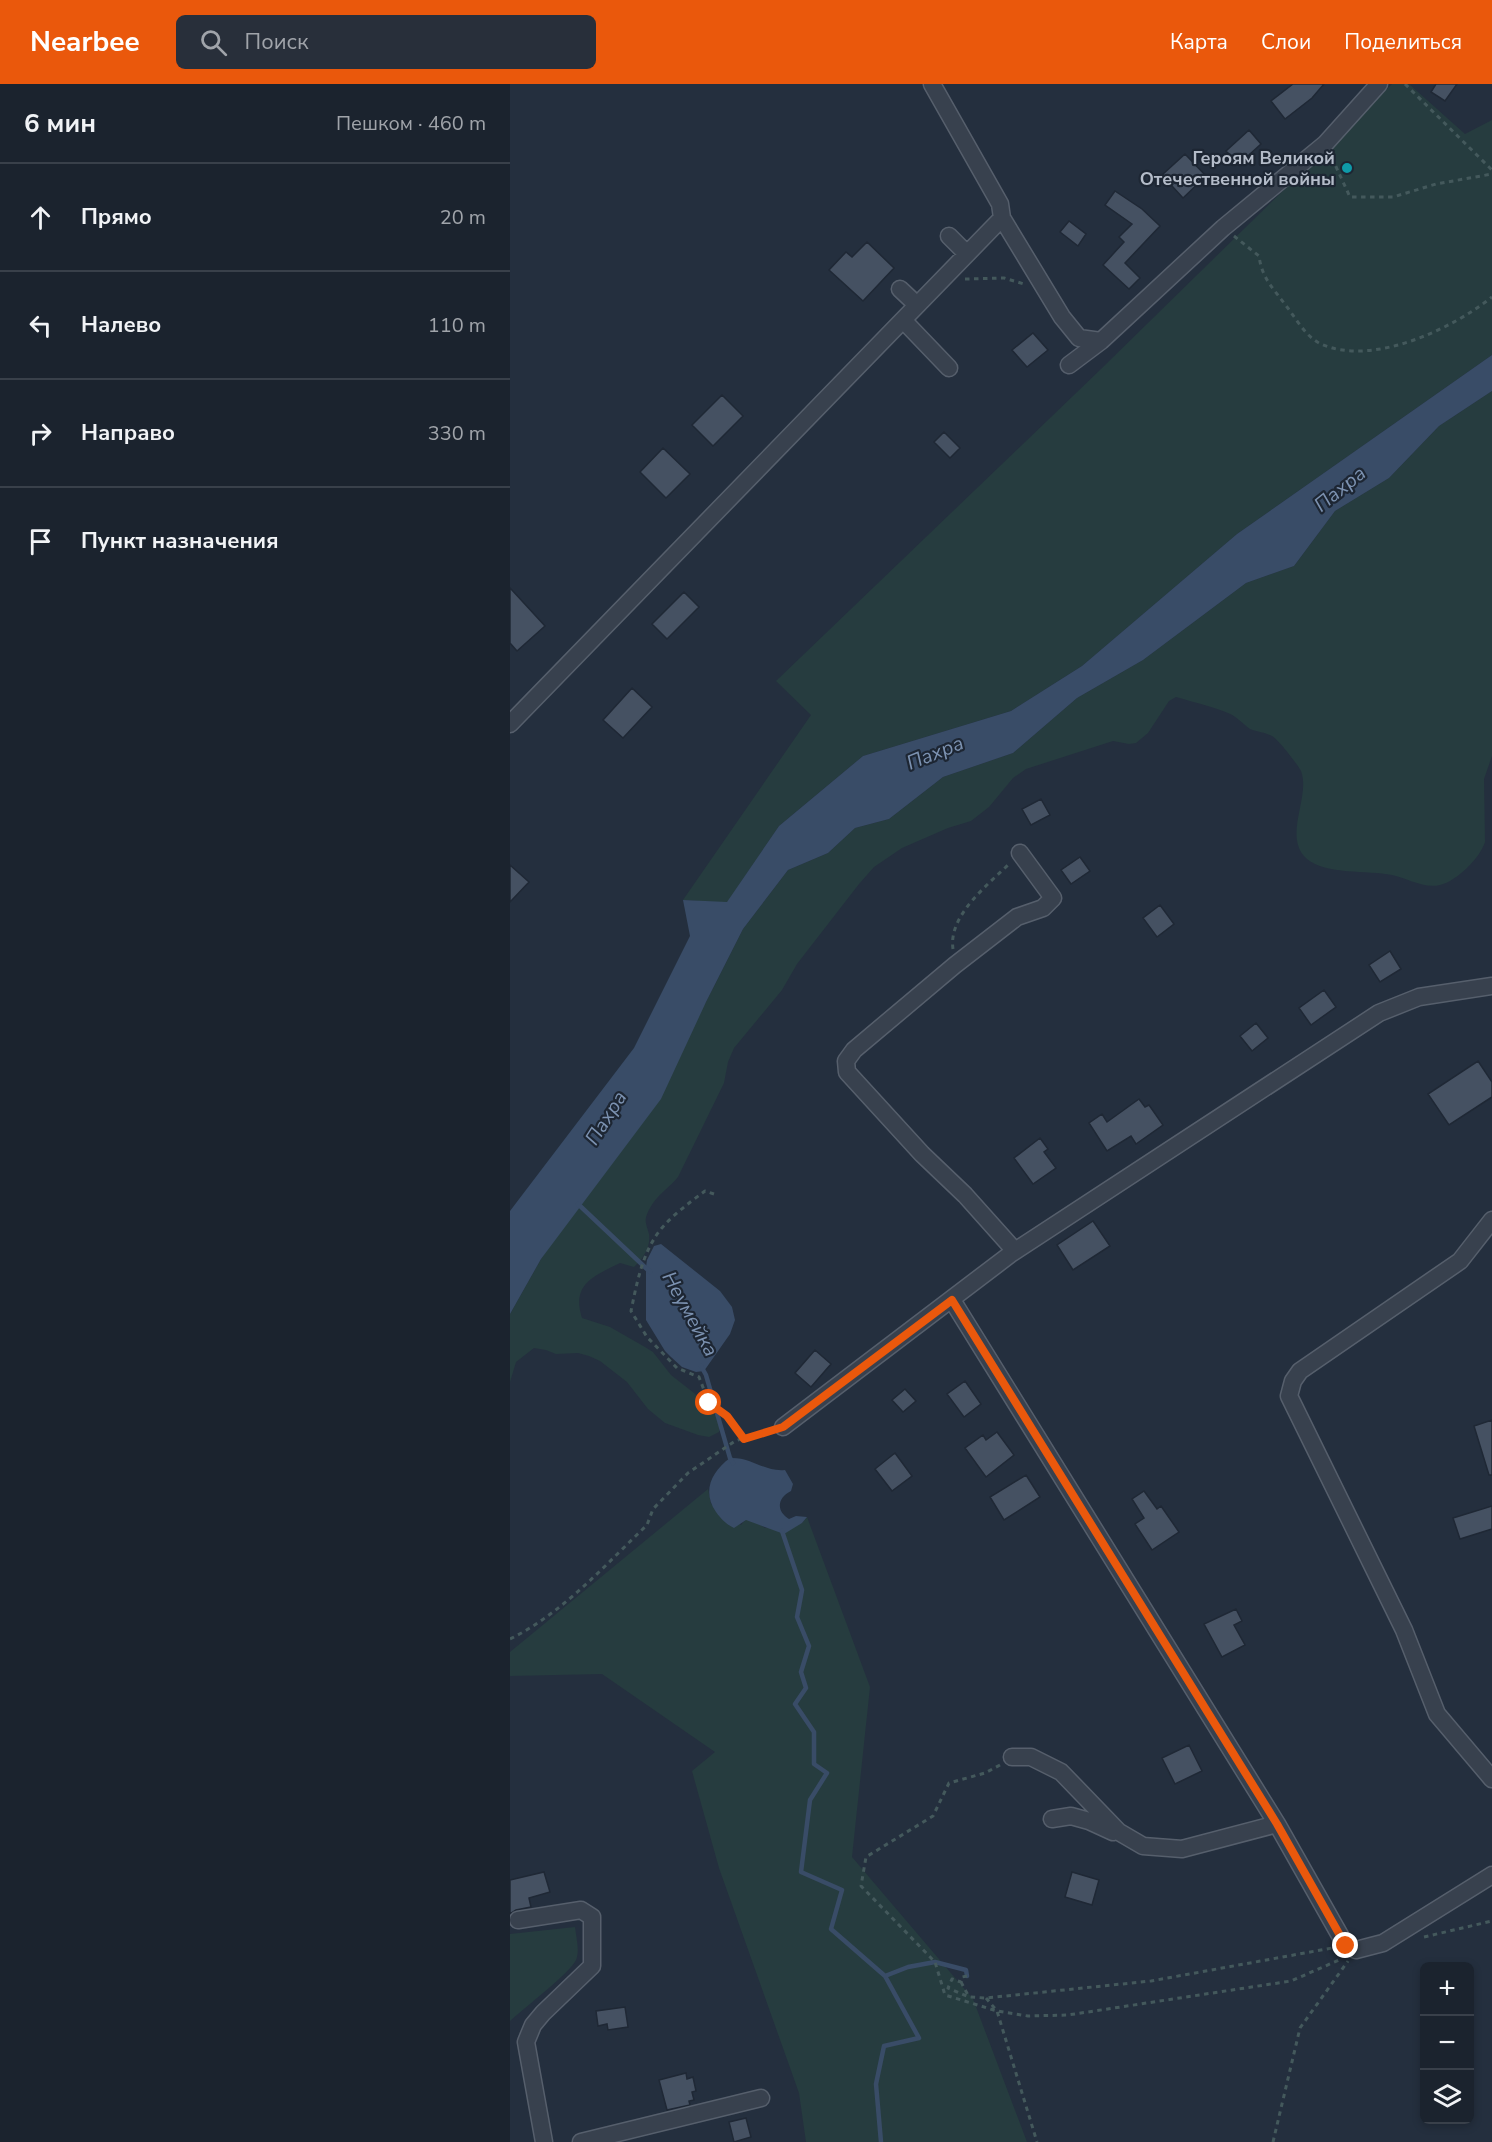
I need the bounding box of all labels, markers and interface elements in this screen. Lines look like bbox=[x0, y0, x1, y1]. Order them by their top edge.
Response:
search box bbox=[176, 15, 596, 69]
text: Nearbee bbox=[30, 23, 140, 61]
icon: search bbox=[197, 26, 230, 59]
text: Поиск bbox=[245, 27, 309, 57]
text: Карта bbox=[1170, 28, 1228, 56]
text: Слои bbox=[1261, 28, 1311, 56]
text: Поделиться bbox=[1344, 28, 1462, 56]
text: 6 мин bbox=[24, 106, 96, 141]
text: Пешком · 460 m bbox=[336, 110, 486, 137]
place label: Героям Великой Отечественной войны bbox=[1140, 146, 1335, 191]
marker: Героям Великой Отечественной войны bbox=[1340, 161, 1354, 175]
icon: ahead bbox=[24, 201, 57, 234]
text: Прямо bbox=[81, 202, 152, 232]
text: 20 m bbox=[440, 204, 486, 231]
icon: left bbox=[24, 309, 57, 342]
text: Налево bbox=[81, 310, 161, 340]
text: 110 m bbox=[428, 312, 486, 339]
icon: right bbox=[24, 417, 57, 450]
text: Направо bbox=[81, 418, 175, 448]
text: 330 m bbox=[428, 420, 486, 447]
water label: Пахра bbox=[1308, 460, 1372, 518]
icon: arrive bbox=[24, 525, 57, 558]
text: Пункт назначения bbox=[81, 526, 279, 556]
water label: Пахра bbox=[902, 729, 968, 777]
water label: Пахра bbox=[579, 1086, 633, 1150]
water label: Неумейка bbox=[656, 1267, 724, 1361]
route start bbox=[695, 1389, 721, 1415]
route end bbox=[1332, 1932, 1358, 1958]
map controls bbox=[1420, 1962, 1474, 2124]
button: + bbox=[1420, 1962, 1474, 2016]
button: − bbox=[1420, 2016, 1474, 2070]
button: layers bbox=[1420, 2070, 1474, 2124]

